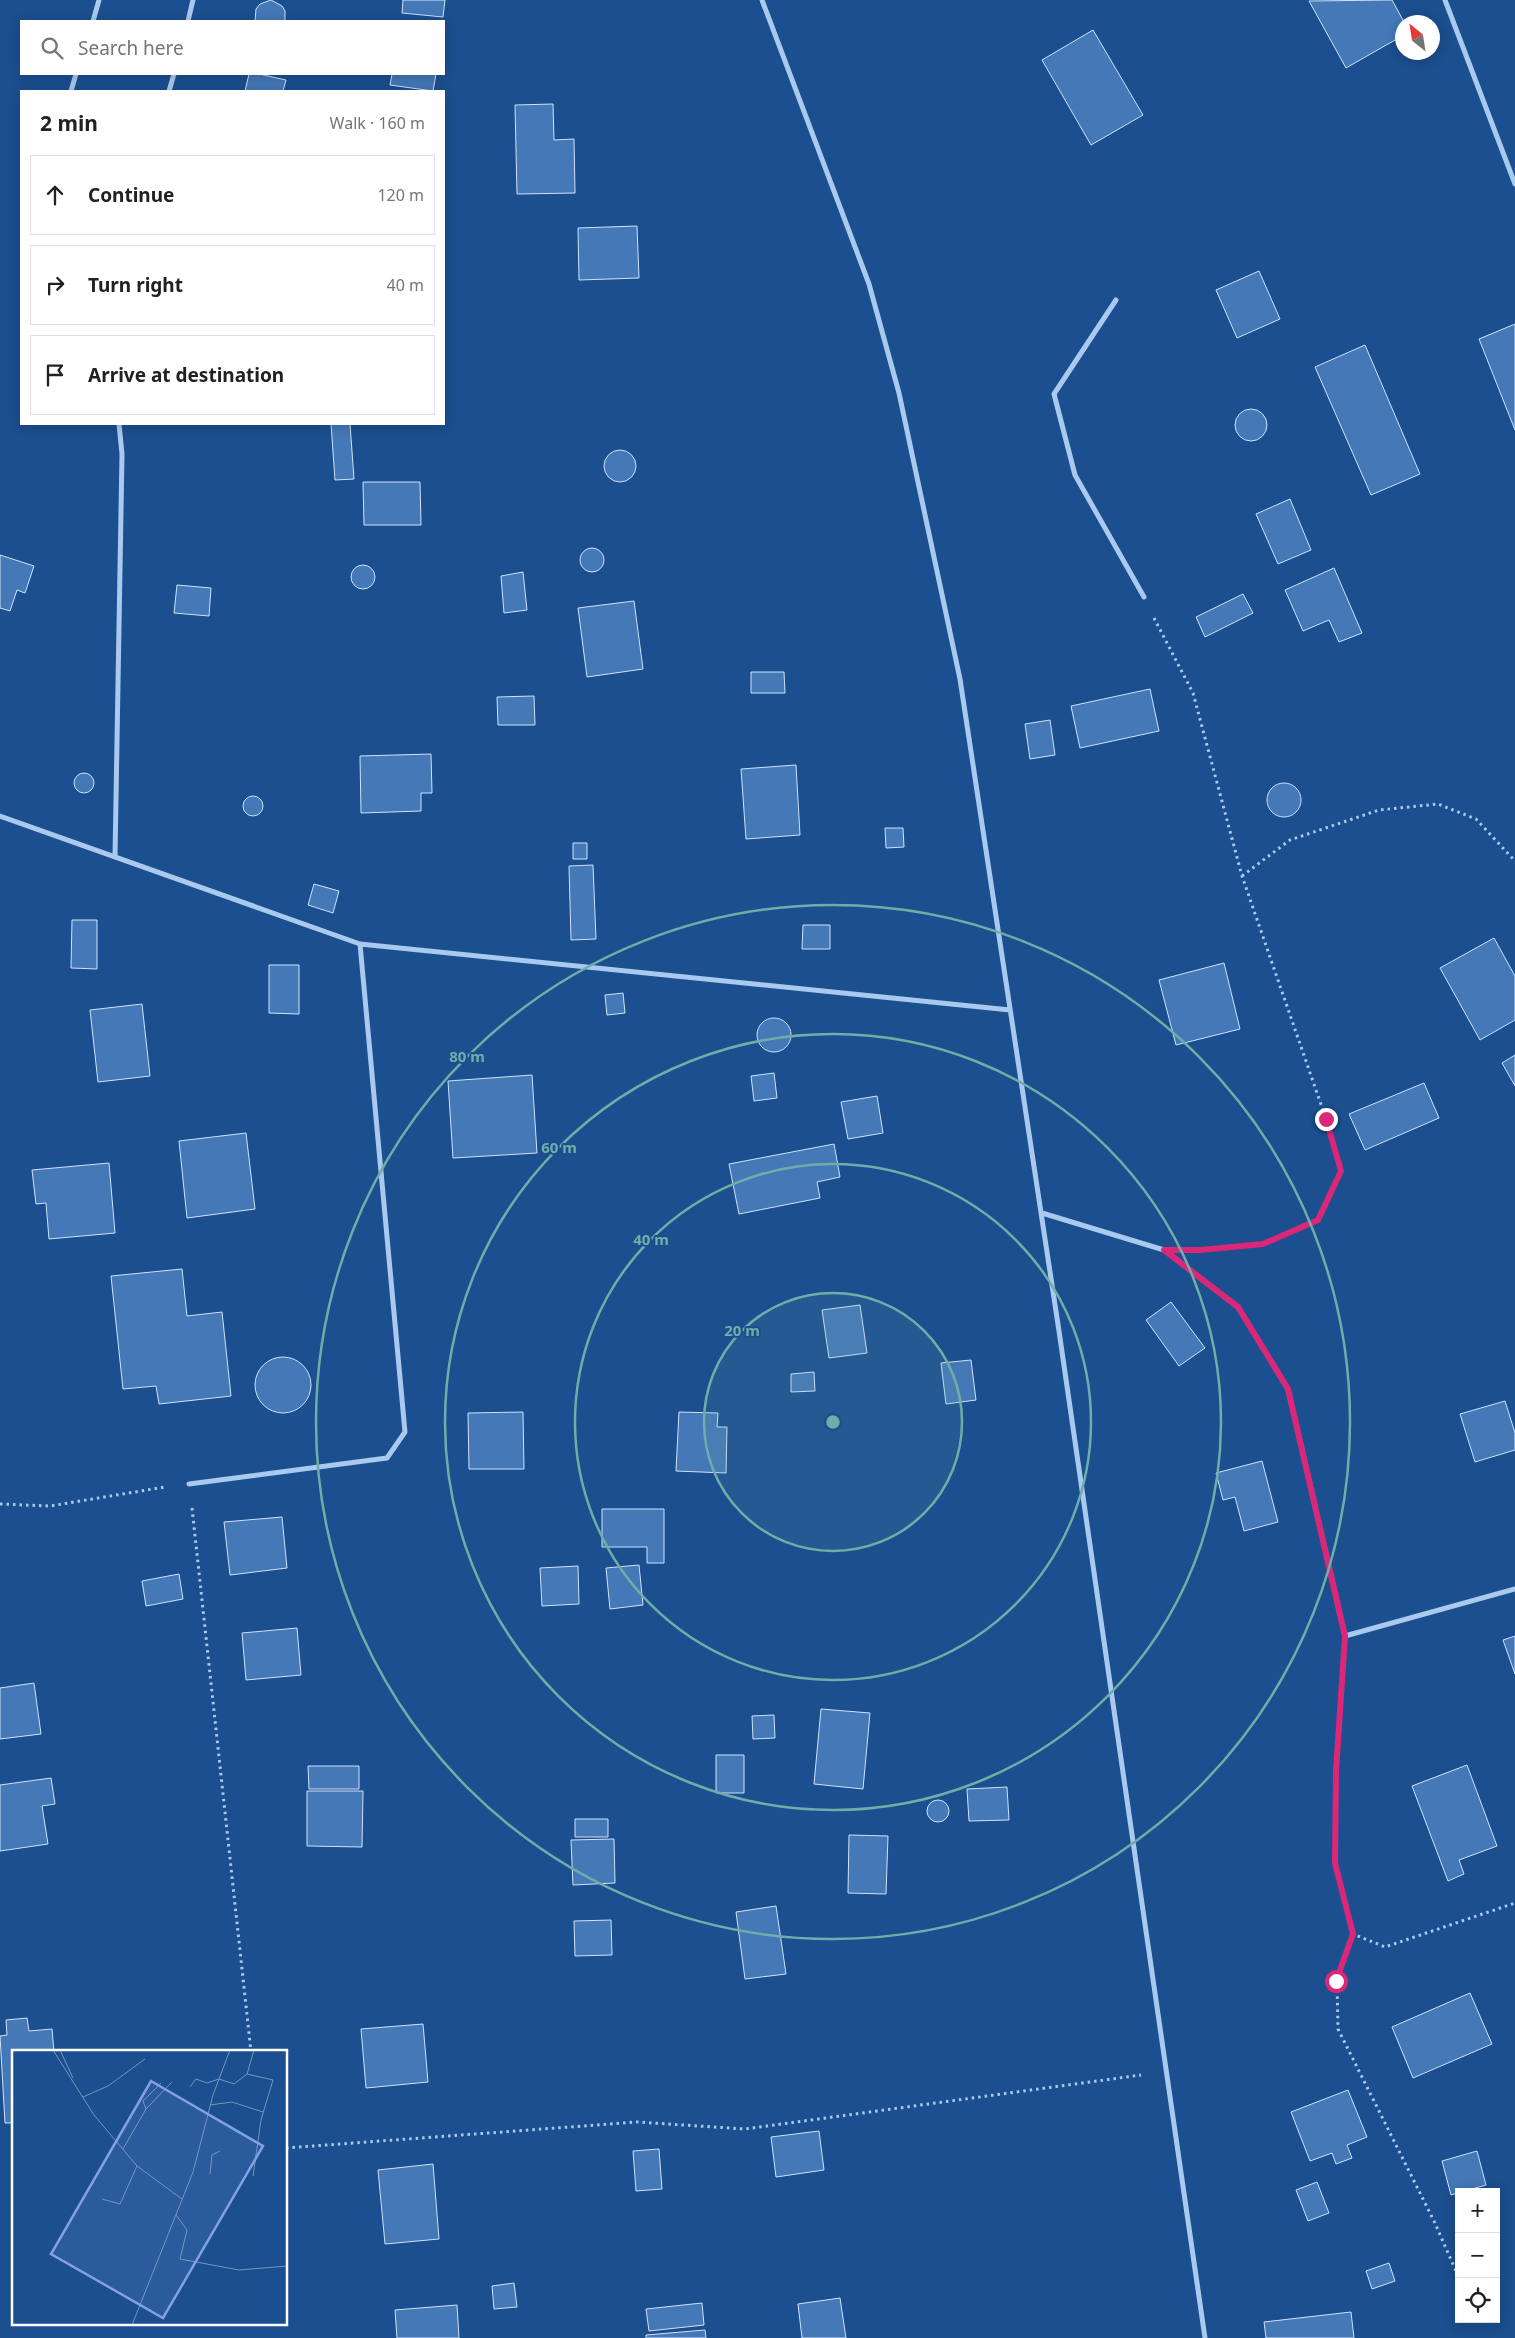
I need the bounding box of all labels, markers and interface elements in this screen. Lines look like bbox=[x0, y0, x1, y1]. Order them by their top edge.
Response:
north arrow bbox=[1395, 15, 1440, 60]
search box bbox=[20, 20, 445, 75]
icon: search bbox=[38, 34, 66, 62]
text: Search here bbox=[78, 35, 184, 61]
text: 2 min bbox=[40, 109, 98, 137]
text: Walk · 160 m bbox=[330, 112, 425, 134]
icon: ahead bbox=[41, 181, 69, 209]
text: Continue bbox=[88, 182, 174, 208]
text: 120 m bbox=[377, 184, 424, 206]
icon: right bbox=[41, 271, 69, 299]
text: Turn right bbox=[88, 272, 183, 298]
text: 40 m bbox=[387, 274, 424, 296]
icon: arrive bbox=[41, 361, 69, 389]
text: Arrive at destination bbox=[88, 362, 284, 388]
text: 80 m bbox=[449, 1046, 485, 1066]
route end bbox=[1315, 1108, 1338, 1131]
text: 60 m bbox=[541, 1137, 577, 1157]
text: 40 m bbox=[633, 1229, 669, 1249]
text: 20 m bbox=[724, 1320, 760, 1340]
centre of rings bbox=[824, 1413, 842, 1431]
route start bbox=[1325, 1970, 1348, 1993]
inset map bbox=[12, 2050, 288, 2326]
map controls bbox=[1455, 2188, 1500, 2323]
button: + bbox=[1455, 2188, 1500, 2233]
button: − bbox=[1455, 2233, 1500, 2278]
button: locate bbox=[1455, 2278, 1500, 2323]

